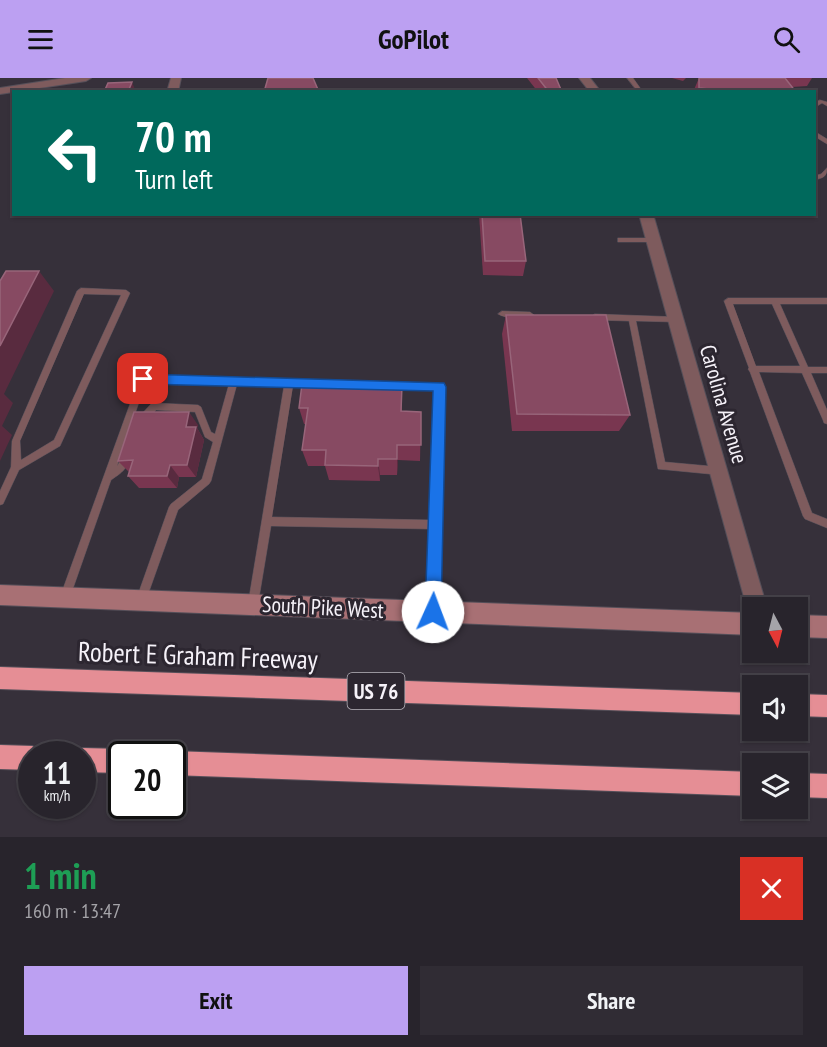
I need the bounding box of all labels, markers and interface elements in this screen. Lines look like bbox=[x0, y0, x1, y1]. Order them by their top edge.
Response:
text: GoPilot bbox=[378, 22, 449, 56]
icon: menu bbox=[24, 23, 57, 56]
icon: search bbox=[770, 23, 803, 56]
text: 70 m bbox=[135, 109, 212, 164]
icon: left bbox=[36, 114, 114, 192]
text: Turn left bbox=[135, 162, 213, 196]
street label: Carolina Avenue bbox=[694, 341, 754, 467]
pin bbox=[117, 353, 168, 404]
icon: arrive bbox=[126, 362, 159, 395]
position arrow bbox=[401, 580, 465, 644]
street label: South Pike West bbox=[261, 590, 385, 624]
north arrow bbox=[742, 597, 808, 663]
map controls bbox=[742, 597, 808, 819]
street label: Robert E Graham Freeway bbox=[78, 634, 319, 676]
road number: US 76 bbox=[348, 673, 404, 709]
button: sound bbox=[742, 675, 808, 741]
speed limit sign: 20 bbox=[108, 741, 186, 819]
text: 11 bbox=[43, 753, 71, 792]
button: layers bbox=[742, 753, 808, 819]
text: km/h bbox=[44, 786, 70, 805]
text: 1 min bbox=[24, 852, 97, 899]
button: close bbox=[740, 857, 803, 920]
text: 160 m · 13:47 bbox=[24, 898, 121, 924]
button: Exit bbox=[24, 966, 408, 1035]
button: Share bbox=[420, 966, 803, 1035]

